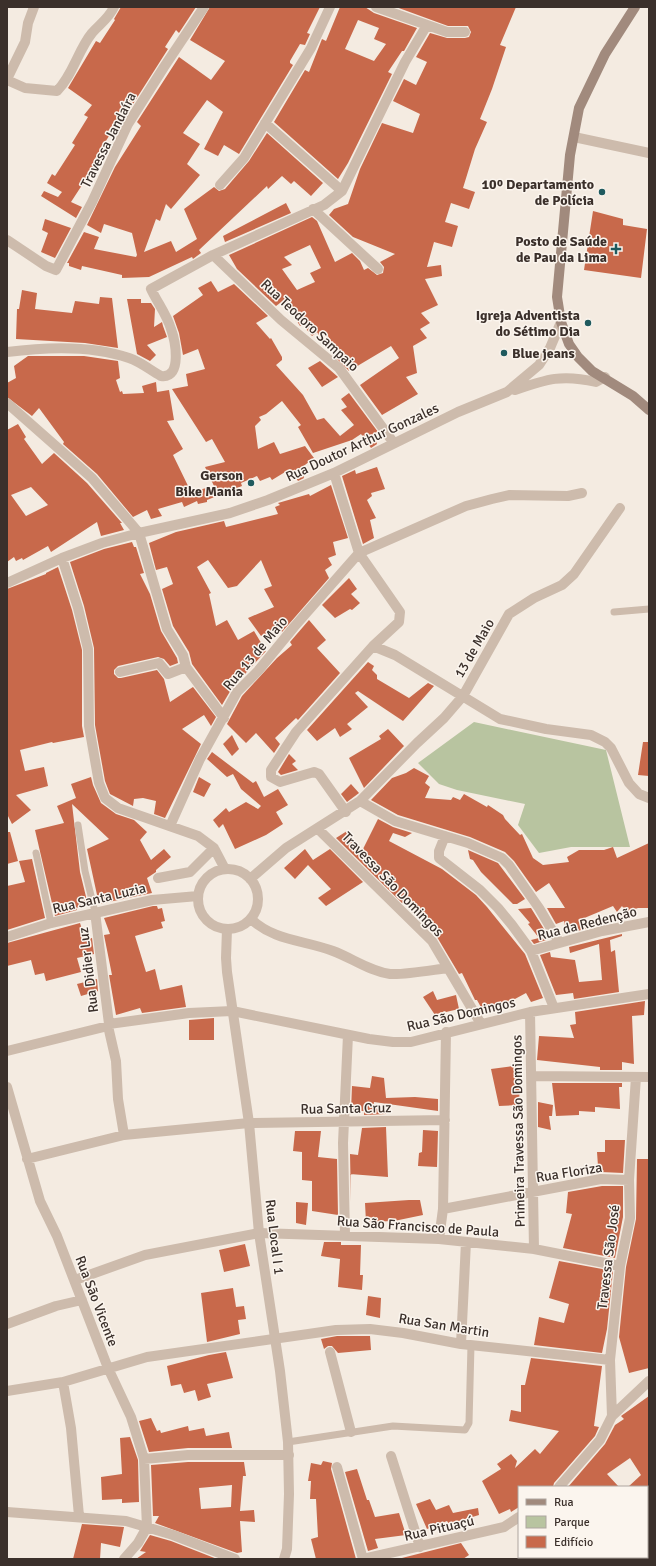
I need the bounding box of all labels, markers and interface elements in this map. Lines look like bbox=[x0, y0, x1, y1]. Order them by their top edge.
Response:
street label: Travessa Jandaíra bbox=[77, 90, 140, 191]
place label: 10º Departamento de Polícia bbox=[482, 176, 594, 209]
marker: 10º Departamento de Polícia bbox=[597, 187, 607, 197]
place label: Posto de Saúde de Pau da Lima bbox=[515, 233, 607, 266]
marker: Posto de Saúde de Pau da Lima bbox=[610, 243, 622, 255]
street label: Rua Teodoro Sampaio bbox=[257, 276, 362, 375]
place label: Igreja Adventista do Sétimo Dia bbox=[476, 307, 580, 340]
marker: Igreja Adventista do Sétimo Dia bbox=[583, 318, 593, 328]
place label: Blue jeans bbox=[512, 345, 575, 362]
marker: Blue jeans bbox=[499, 348, 509, 358]
street label: Rua Doutor Arthur Gonzales bbox=[283, 399, 441, 485]
place label: Gerson Bike Mania bbox=[175, 467, 243, 500]
marker: Gerson Bike Mania bbox=[246, 478, 256, 488]
street label: Rua 13 de Maio bbox=[220, 613, 291, 694]
street label: 13 de Maio bbox=[451, 616, 498, 681]
street label: Travessa São Domingos bbox=[338, 829, 447, 940]
street label: Rua Santa Luzia bbox=[51, 879, 147, 917]
street label: Rua da Redenção bbox=[536, 903, 639, 944]
street label: Rua Didier Luz bbox=[75, 926, 102, 1014]
street label: Rua São Domingos bbox=[405, 994, 517, 1035]
street label: Primeira Travessa São Domingos bbox=[508, 1034, 529, 1228]
street label: Rua Santa Cruz bbox=[300, 1099, 392, 1118]
street label: Rua Floriza bbox=[535, 1159, 604, 1186]
street label: Rua Local I 1 bbox=[261, 1198, 288, 1276]
street label: Travessa São José bbox=[594, 1204, 623, 1311]
street label: Rua São Francisco de Paula bbox=[336, 1212, 500, 1241]
street label: Rua São Vicente bbox=[71, 1253, 122, 1349]
street label: Rua San Martin bbox=[397, 1310, 491, 1341]
legend bbox=[518, 1486, 648, 1558]
text: Rua bbox=[554, 1495, 574, 1510]
street label: Rua Pituaçú bbox=[402, 1512, 476, 1545]
text: Parque bbox=[554, 1515, 590, 1530]
text: Edifício bbox=[554, 1535, 593, 1550]

